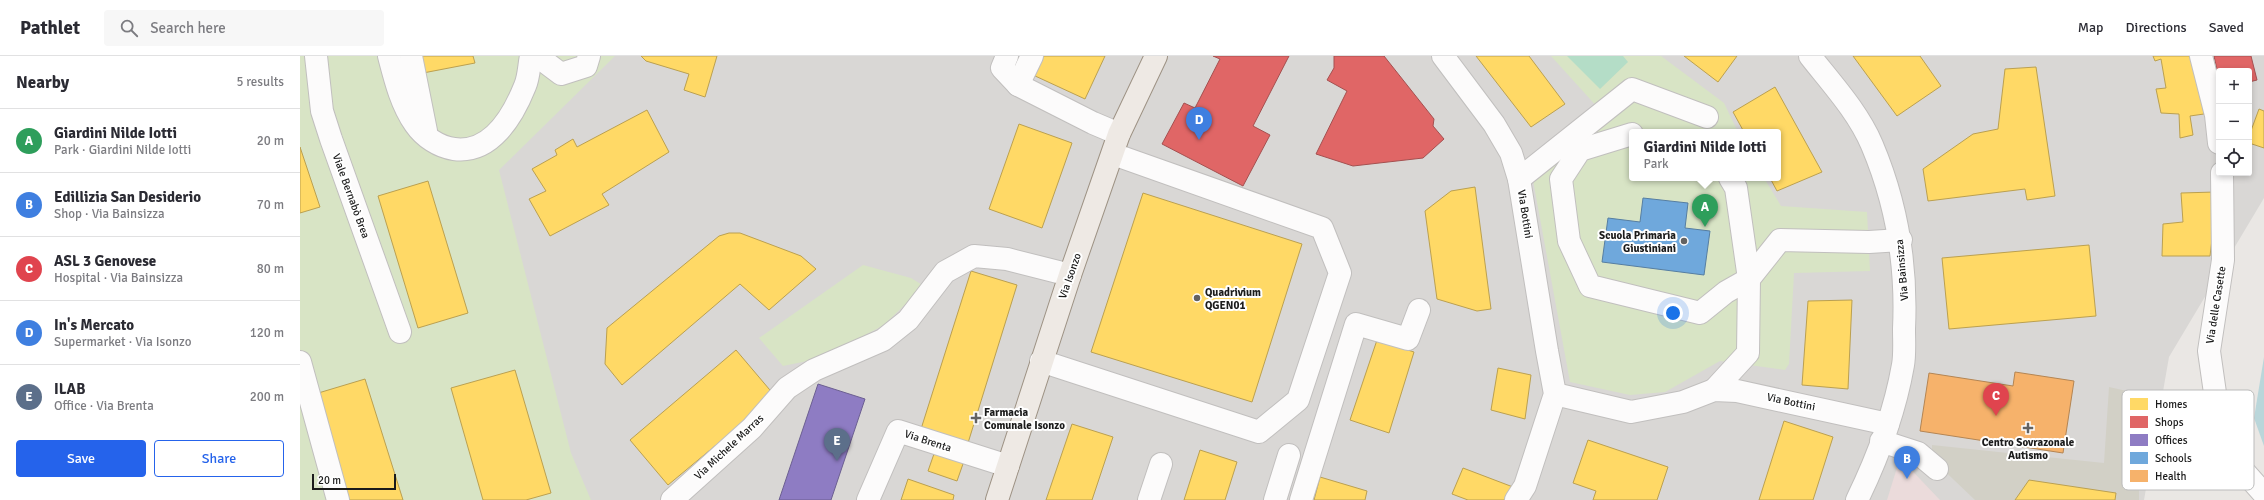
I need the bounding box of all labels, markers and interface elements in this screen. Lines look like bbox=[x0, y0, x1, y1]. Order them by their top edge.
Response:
search box bbox=[104, 10, 384, 46]
text: Pathlet bbox=[20, 16, 80, 40]
icon: search bbox=[118, 17, 140, 39]
text: Search here bbox=[150, 19, 226, 37]
text: Map bbox=[2078, 19, 2104, 36]
text: Directions bbox=[2126, 19, 2187, 36]
text: Saved bbox=[2209, 19, 2244, 36]
map controls bbox=[2216, 68, 2252, 176]
button: + bbox=[2216, 68, 2252, 104]
text: Nearby bbox=[16, 72, 69, 93]
text: 5 results bbox=[236, 74, 284, 90]
button: − bbox=[2216, 104, 2252, 140]
pin: D bbox=[1186, 107, 1212, 140]
text: Giardini Nilde Iotti bbox=[54, 124, 177, 142]
popup bbox=[1629, 129, 1781, 181]
text: A bbox=[25, 133, 33, 149]
text: 20 m bbox=[257, 133, 284, 149]
text: Giardini Nilde Iotti bbox=[1644, 138, 1766, 156]
button: locate bbox=[2216, 140, 2252, 176]
text: Park · Giardini Nilde Iotti bbox=[54, 142, 191, 158]
street label: Viale Bernabò Brea bbox=[330, 152, 372, 240]
text: Park bbox=[1644, 156, 1669, 172]
text: Edillizia San Desiderio bbox=[54, 188, 201, 206]
street label: Via Bottini bbox=[1515, 189, 1535, 239]
pin: A bbox=[1692, 194, 1718, 227]
text: B bbox=[25, 197, 33, 213]
text: 70 m bbox=[257, 197, 284, 213]
text: Shop · Via Bainsizza bbox=[54, 206, 165, 222]
place label: Scuola Primaria Giustiniani bbox=[1599, 229, 1676, 255]
marker: Scuola Primaria Giustiniani bbox=[1679, 236, 1689, 246]
street label: Via Bainsizza bbox=[1893, 238, 1911, 301]
street label: Via Isonzo bbox=[1056, 251, 1084, 301]
text: ASL 3 Genovese bbox=[54, 252, 156, 270]
text: C bbox=[25, 261, 33, 277]
text: 80 m bbox=[257, 261, 284, 277]
street label: Via delle Casette bbox=[2203, 265, 2229, 345]
text: Hospital · Via Bainsizza bbox=[54, 270, 183, 286]
place label: Quadrivium QGEN01 bbox=[1205, 286, 1261, 312]
marker: Quadrivium QGEN01 bbox=[1192, 293, 1202, 303]
your location bbox=[1663, 303, 1683, 323]
text: In's Mercato bbox=[54, 316, 134, 334]
text: D bbox=[25, 325, 33, 341]
text: 120 m bbox=[250, 325, 284, 341]
text: Supermarket · Via Isonzo bbox=[54, 334, 191, 350]
text: ILAB bbox=[54, 380, 85, 398]
pin: C bbox=[1983, 383, 2009, 416]
text: E bbox=[25, 389, 33, 405]
text: 200 m bbox=[250, 389, 284, 405]
legend bbox=[2122, 390, 2254, 490]
street label: Via Bottini bbox=[1766, 391, 1816, 413]
text: Office · Via Brenta bbox=[54, 398, 154, 414]
text: Homes bbox=[2155, 398, 2187, 411]
place label: Farmacia Comunale Isonzo bbox=[984, 406, 1065, 432]
street label: Via Michele Marras bbox=[692, 412, 766, 482]
marker: Farmacia Comunale Isonzo bbox=[971, 413, 981, 423]
text: Shops bbox=[2155, 416, 2184, 429]
marker: Centro Sovrazonale Autismo bbox=[2022, 422, 2034, 434]
street label: Via Brenta bbox=[903, 427, 953, 455]
pin: E bbox=[824, 428, 850, 461]
text: Offices bbox=[2155, 434, 2188, 447]
place label: Centro Sovrazonale Autismo bbox=[1982, 436, 2075, 462]
button: Save bbox=[16, 440, 146, 477]
button: Share bbox=[154, 440, 284, 477]
pin: B bbox=[1894, 446, 1920, 479]
text: Schools bbox=[2155, 452, 2192, 465]
text: Health bbox=[2155, 470, 2186, 483]
scale bar bbox=[312, 472, 396, 491]
text: 20 m bbox=[318, 474, 341, 487]

